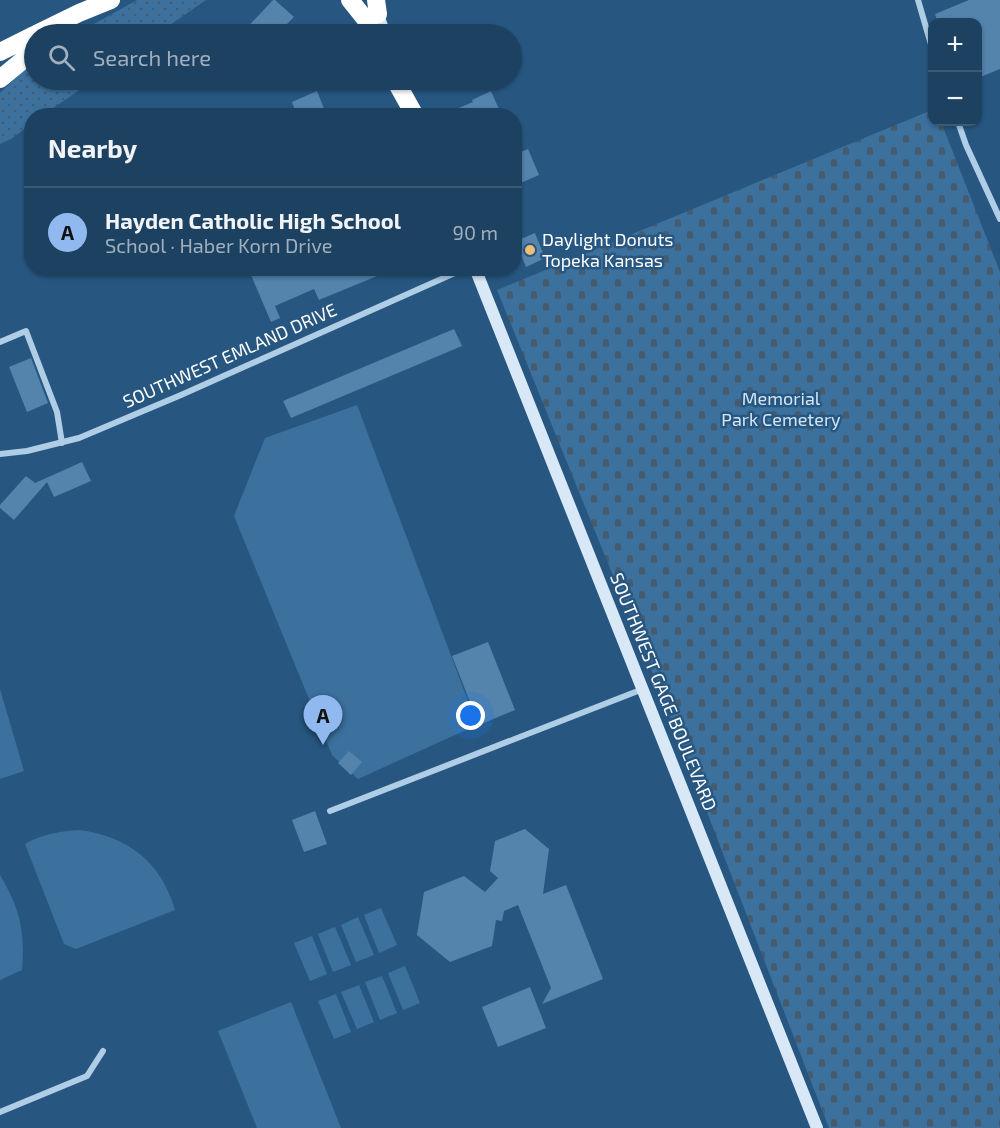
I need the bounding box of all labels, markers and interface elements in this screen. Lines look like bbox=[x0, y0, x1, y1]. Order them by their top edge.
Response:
map controls bbox=[928, 18, 982, 126]
button: + bbox=[928, 18, 982, 72]
search box bbox=[24, 24, 522, 90]
icon: search bbox=[45, 41, 78, 74]
text: Search here bbox=[93, 44, 211, 70]
button: − bbox=[928, 72, 982, 126]
text: Nearby bbox=[48, 132, 137, 163]
text: Hayden Catholic High School bbox=[105, 207, 401, 233]
text: A bbox=[61, 220, 74, 244]
text: 90 m bbox=[453, 220, 498, 244]
place label: Daylight Donuts Topeka Kansas bbox=[542, 228, 673, 271]
text: School · Haber Korn Drive bbox=[105, 233, 332, 257]
marker: Daylight Donuts Topeka Kansas bbox=[523, 243, 537, 257]
street label: SOUTHWEST EMLAND DRIVE bbox=[119, 298, 340, 412]
park label: Memorial Park Cemetery bbox=[721, 387, 841, 430]
street label: SOUTHWEST GAGE BOULEVARD bbox=[606, 569, 722, 814]
pin: A bbox=[304, 696, 342, 745]
your location bbox=[456, 701, 485, 730]

